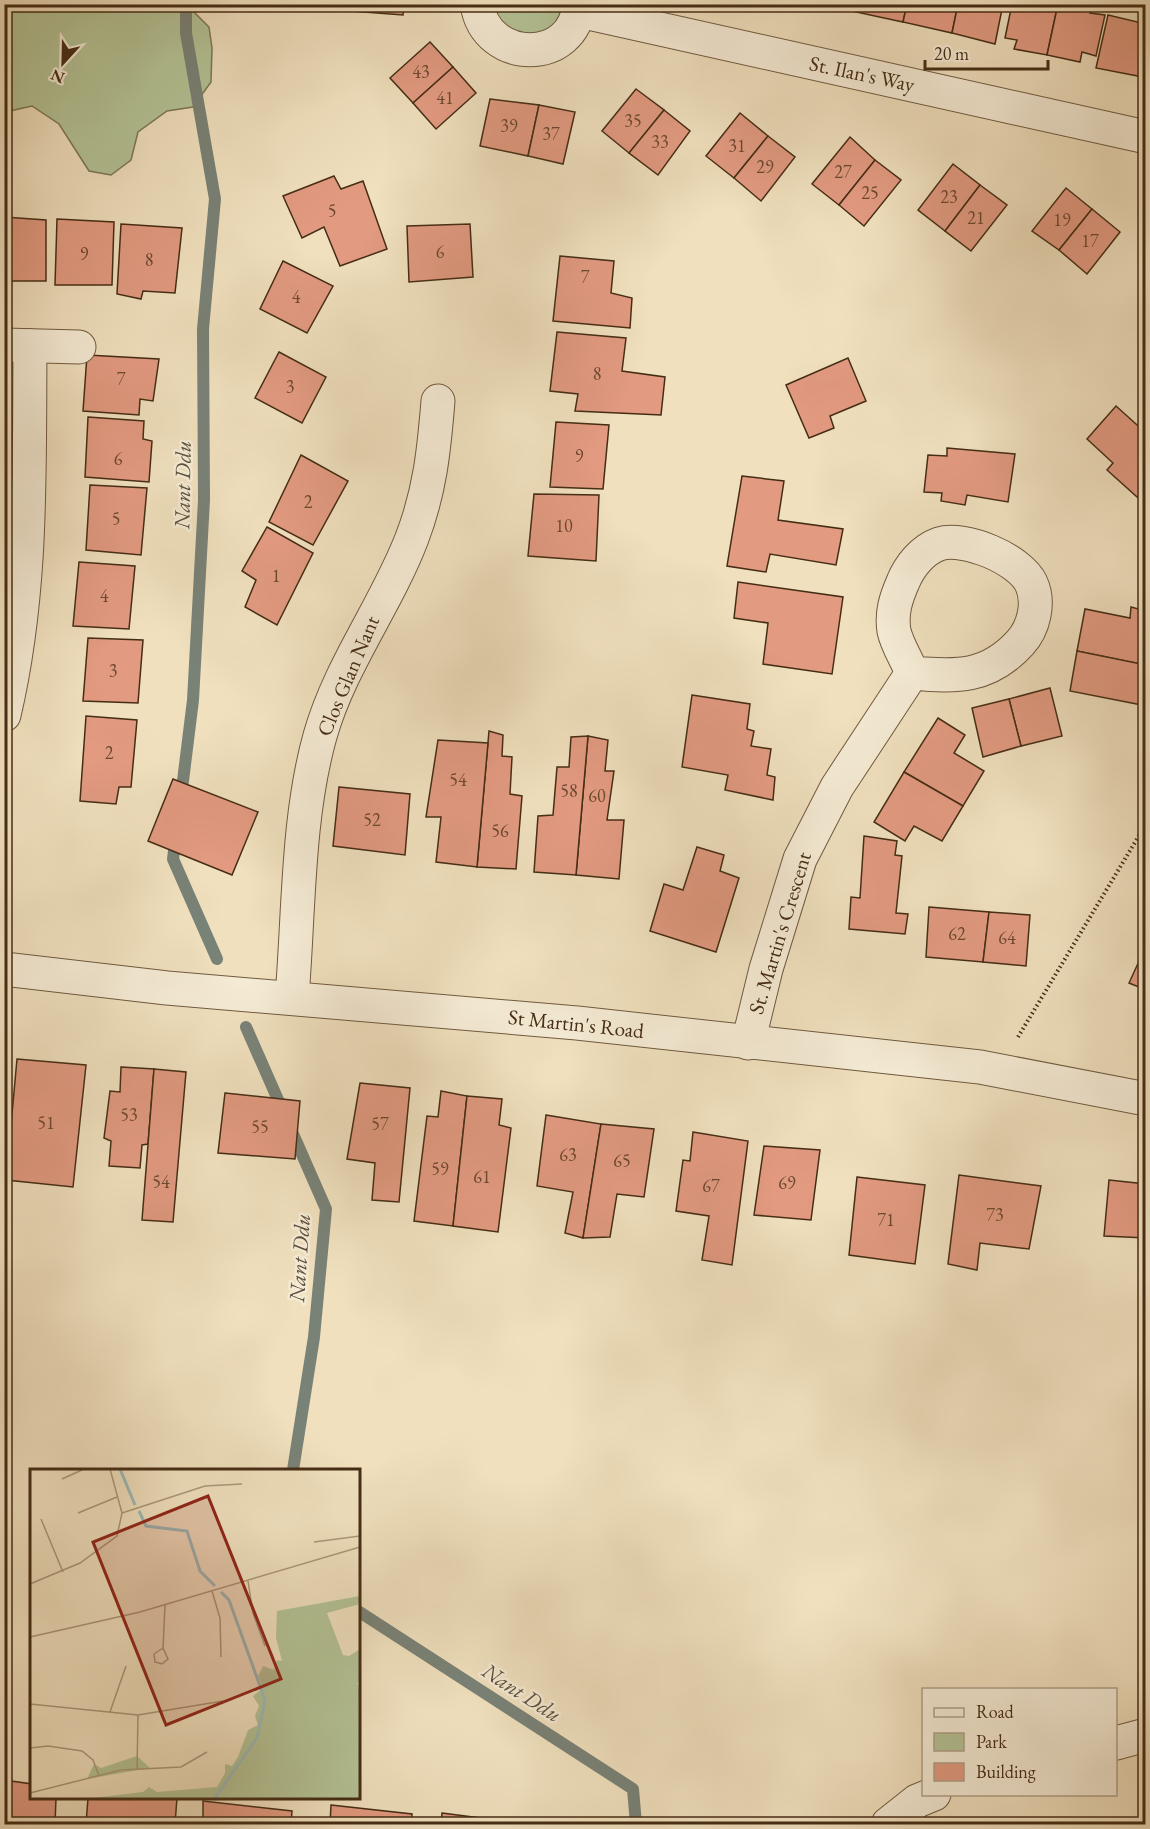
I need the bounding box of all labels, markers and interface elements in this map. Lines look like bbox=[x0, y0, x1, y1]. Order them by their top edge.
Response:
north arrow bbox=[33, 33, 93, 93]
scale bar bbox=[925, 33, 1048, 71]
text: 20 m bbox=[934, 42, 969, 65]
street label: St. Ilan's Way bbox=[807, 49, 918, 98]
house number: 43 bbox=[412, 60, 430, 83]
text: N bbox=[48, 64, 68, 89]
house number: 41 bbox=[436, 86, 454, 109]
house number: 35 bbox=[624, 109, 642, 132]
house number: 39 bbox=[500, 114, 518, 137]
house number: 37 bbox=[542, 122, 560, 145]
house number: 33 bbox=[651, 130, 669, 153]
house number: 31 bbox=[728, 134, 746, 157]
house number: 29 bbox=[756, 155, 774, 178]
house number: 27 bbox=[834, 160, 852, 183]
house number: 25 bbox=[861, 181, 879, 204]
house number: 23 bbox=[940, 185, 958, 208]
house number: 5 bbox=[328, 199, 336, 222]
house number: 21 bbox=[967, 206, 985, 229]
house number: 19 bbox=[1053, 208, 1071, 231]
house number: 17 bbox=[1081, 229, 1099, 252]
house number: 6 bbox=[436, 240, 445, 263]
house number: 9 bbox=[80, 242, 89, 265]
house number: 8 bbox=[145, 248, 153, 271]
house number: 7 bbox=[581, 265, 590, 288]
house number: 4 bbox=[292, 285, 301, 308]
house number: 8 bbox=[593, 362, 601, 385]
house number: 7 bbox=[117, 367, 126, 390]
house number: 3 bbox=[286, 375, 294, 398]
water label: Nant Ddu bbox=[167, 440, 198, 531]
house number: 9 bbox=[575, 444, 584, 467]
house number: 6 bbox=[114, 447, 123, 470]
house number: 2 bbox=[304, 490, 313, 513]
house number: 5 bbox=[112, 507, 120, 530]
house number: 10 bbox=[555, 514, 573, 537]
house number: 1 bbox=[272, 564, 280, 587]
house number: 4 bbox=[100, 584, 109, 607]
street label: Clos Glan Nant bbox=[310, 611, 385, 740]
house number: 3 bbox=[109, 659, 117, 682]
house number: 2 bbox=[105, 741, 114, 764]
house number: 54 bbox=[449, 768, 467, 791]
house number: 58 bbox=[560, 779, 578, 802]
house number: 60 bbox=[588, 784, 606, 807]
house number: 52 bbox=[363, 808, 381, 831]
house number: 56 bbox=[491, 819, 509, 842]
street label: St. Martin's Crescent bbox=[742, 848, 817, 1017]
house number: 62 bbox=[948, 922, 966, 945]
house number: 64 bbox=[998, 926, 1016, 949]
street label: St Martin's Road bbox=[507, 1003, 646, 1044]
house number: 53 bbox=[120, 1103, 138, 1126]
house number: 51 bbox=[37, 1111, 55, 1134]
house number: 57 bbox=[371, 1112, 389, 1135]
house number: 55 bbox=[251, 1115, 269, 1138]
house number: 63 bbox=[559, 1143, 577, 1166]
house number: 65 bbox=[613, 1149, 631, 1172]
house number: 59 bbox=[431, 1157, 449, 1180]
house number: 61 bbox=[473, 1165, 491, 1188]
house number: 54 bbox=[152, 1170, 170, 1193]
house number: 69 bbox=[778, 1171, 796, 1194]
house number: 67 bbox=[702, 1174, 720, 1197]
house number: 73 bbox=[986, 1203, 1004, 1226]
house number: 71 bbox=[877, 1208, 895, 1231]
water label: Nant Ddu bbox=[282, 1213, 317, 1304]
inset map bbox=[30, 1469, 360, 1799]
water label: Nant Ddu bbox=[476, 1656, 567, 1729]
legend bbox=[922, 1688, 1117, 1796]
text: Road bbox=[976, 1700, 1015, 1723]
text: Park bbox=[976, 1730, 1007, 1753]
text: Building bbox=[976, 1760, 1036, 1783]

